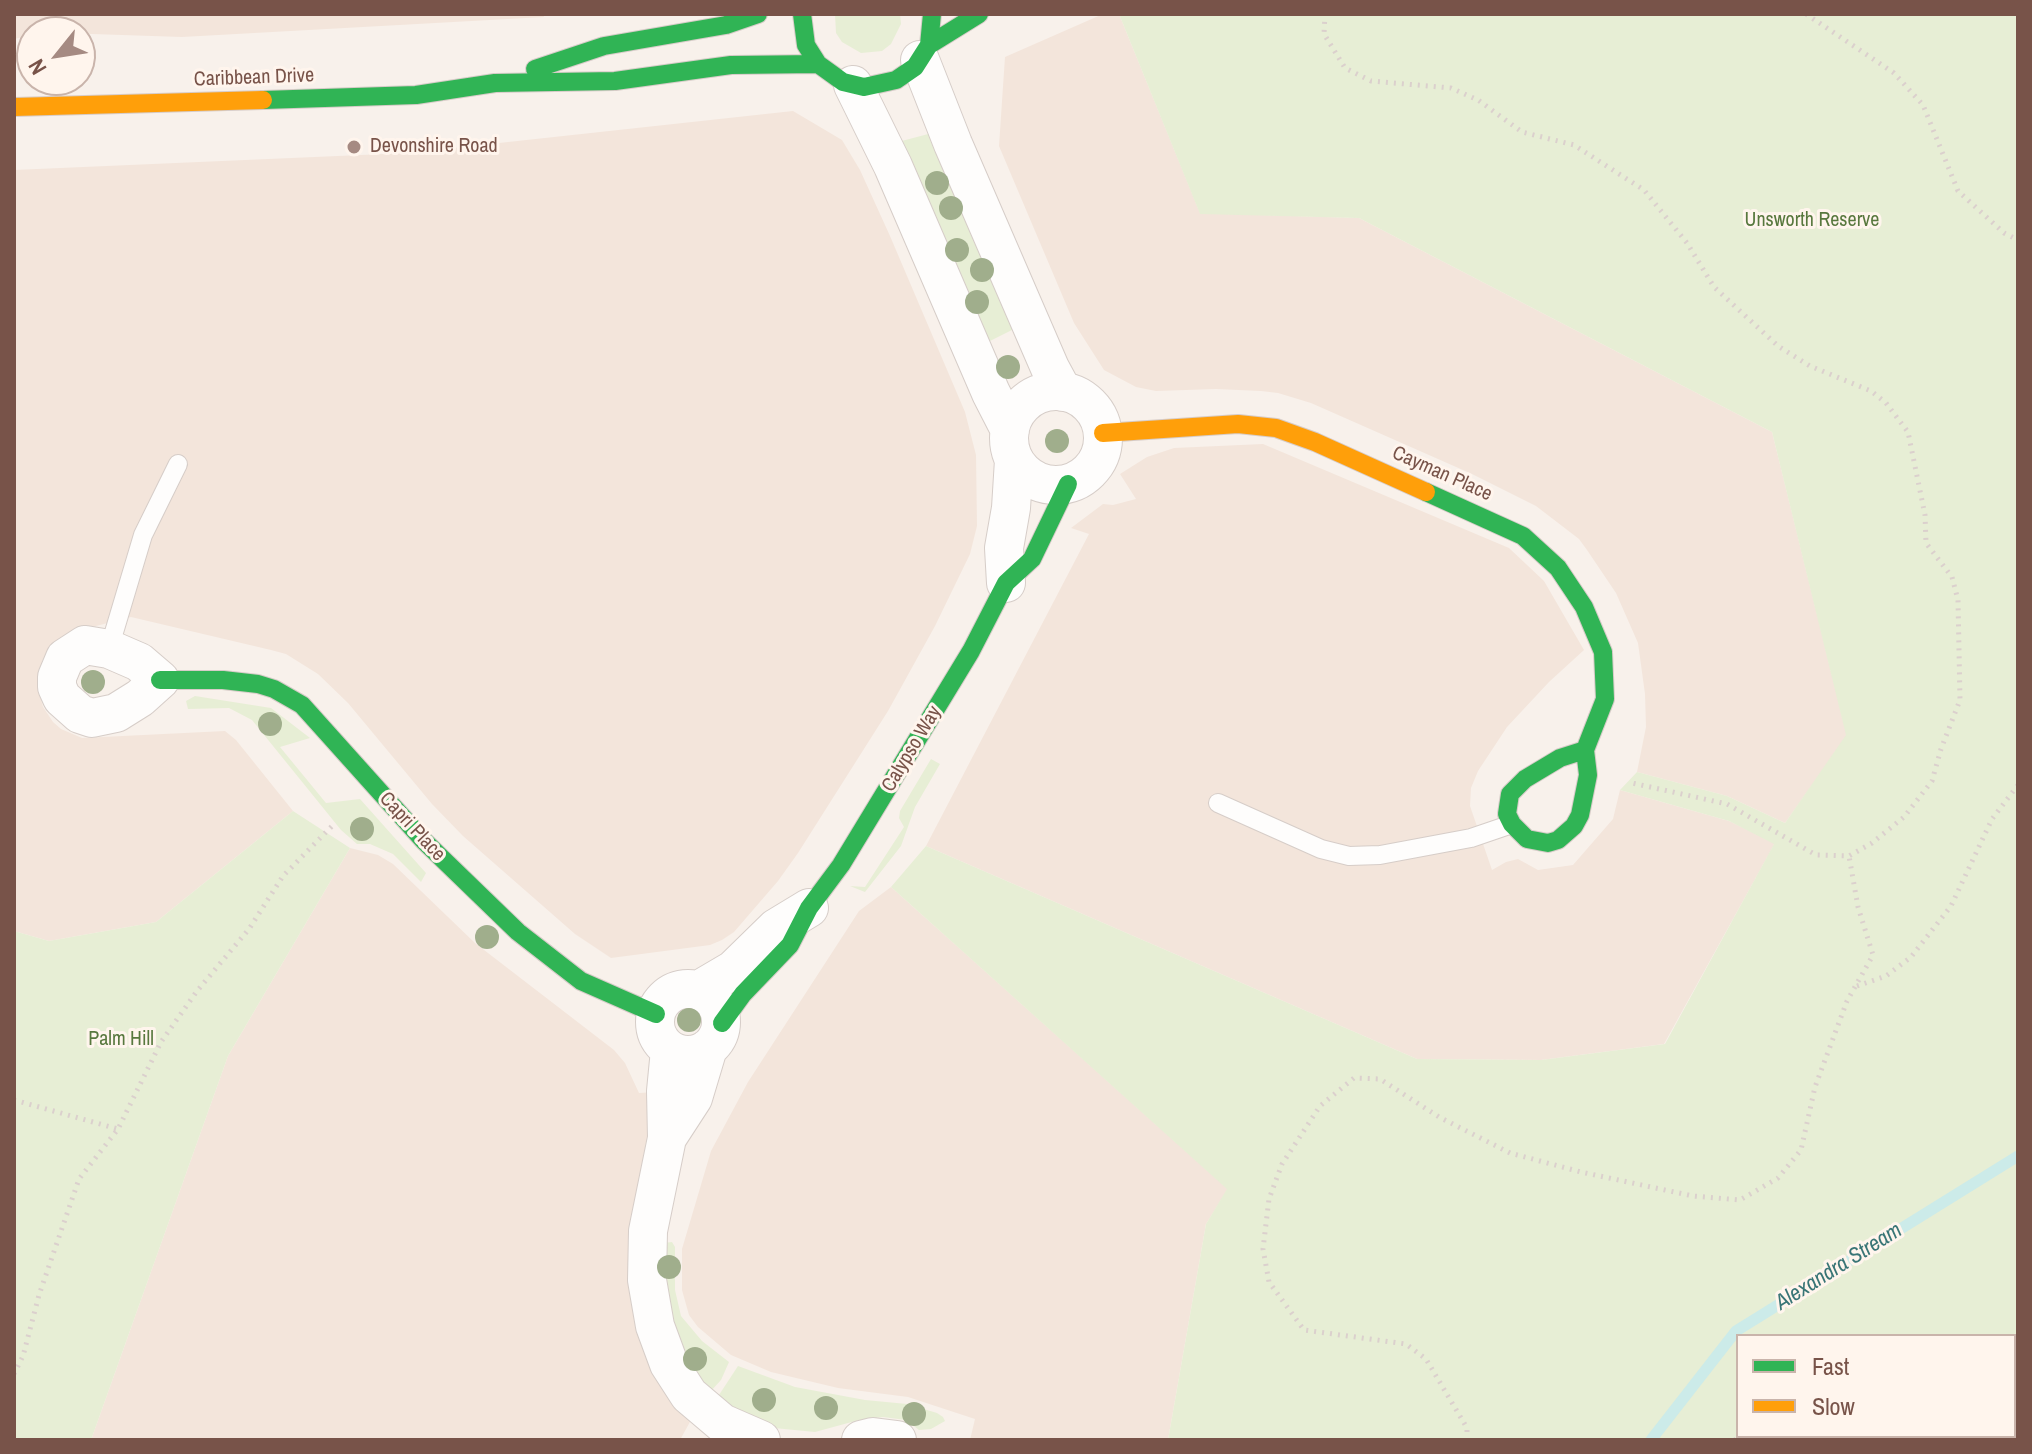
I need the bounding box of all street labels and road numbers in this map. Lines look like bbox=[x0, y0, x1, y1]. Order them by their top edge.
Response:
street label: Caribbean Drive bbox=[193, 64, 315, 92]
street label: Cayman Place bbox=[1388, 441, 1496, 507]
street label: Calypso Way bbox=[877, 702, 947, 796]
street label: Capri Place bbox=[374, 787, 450, 867]

